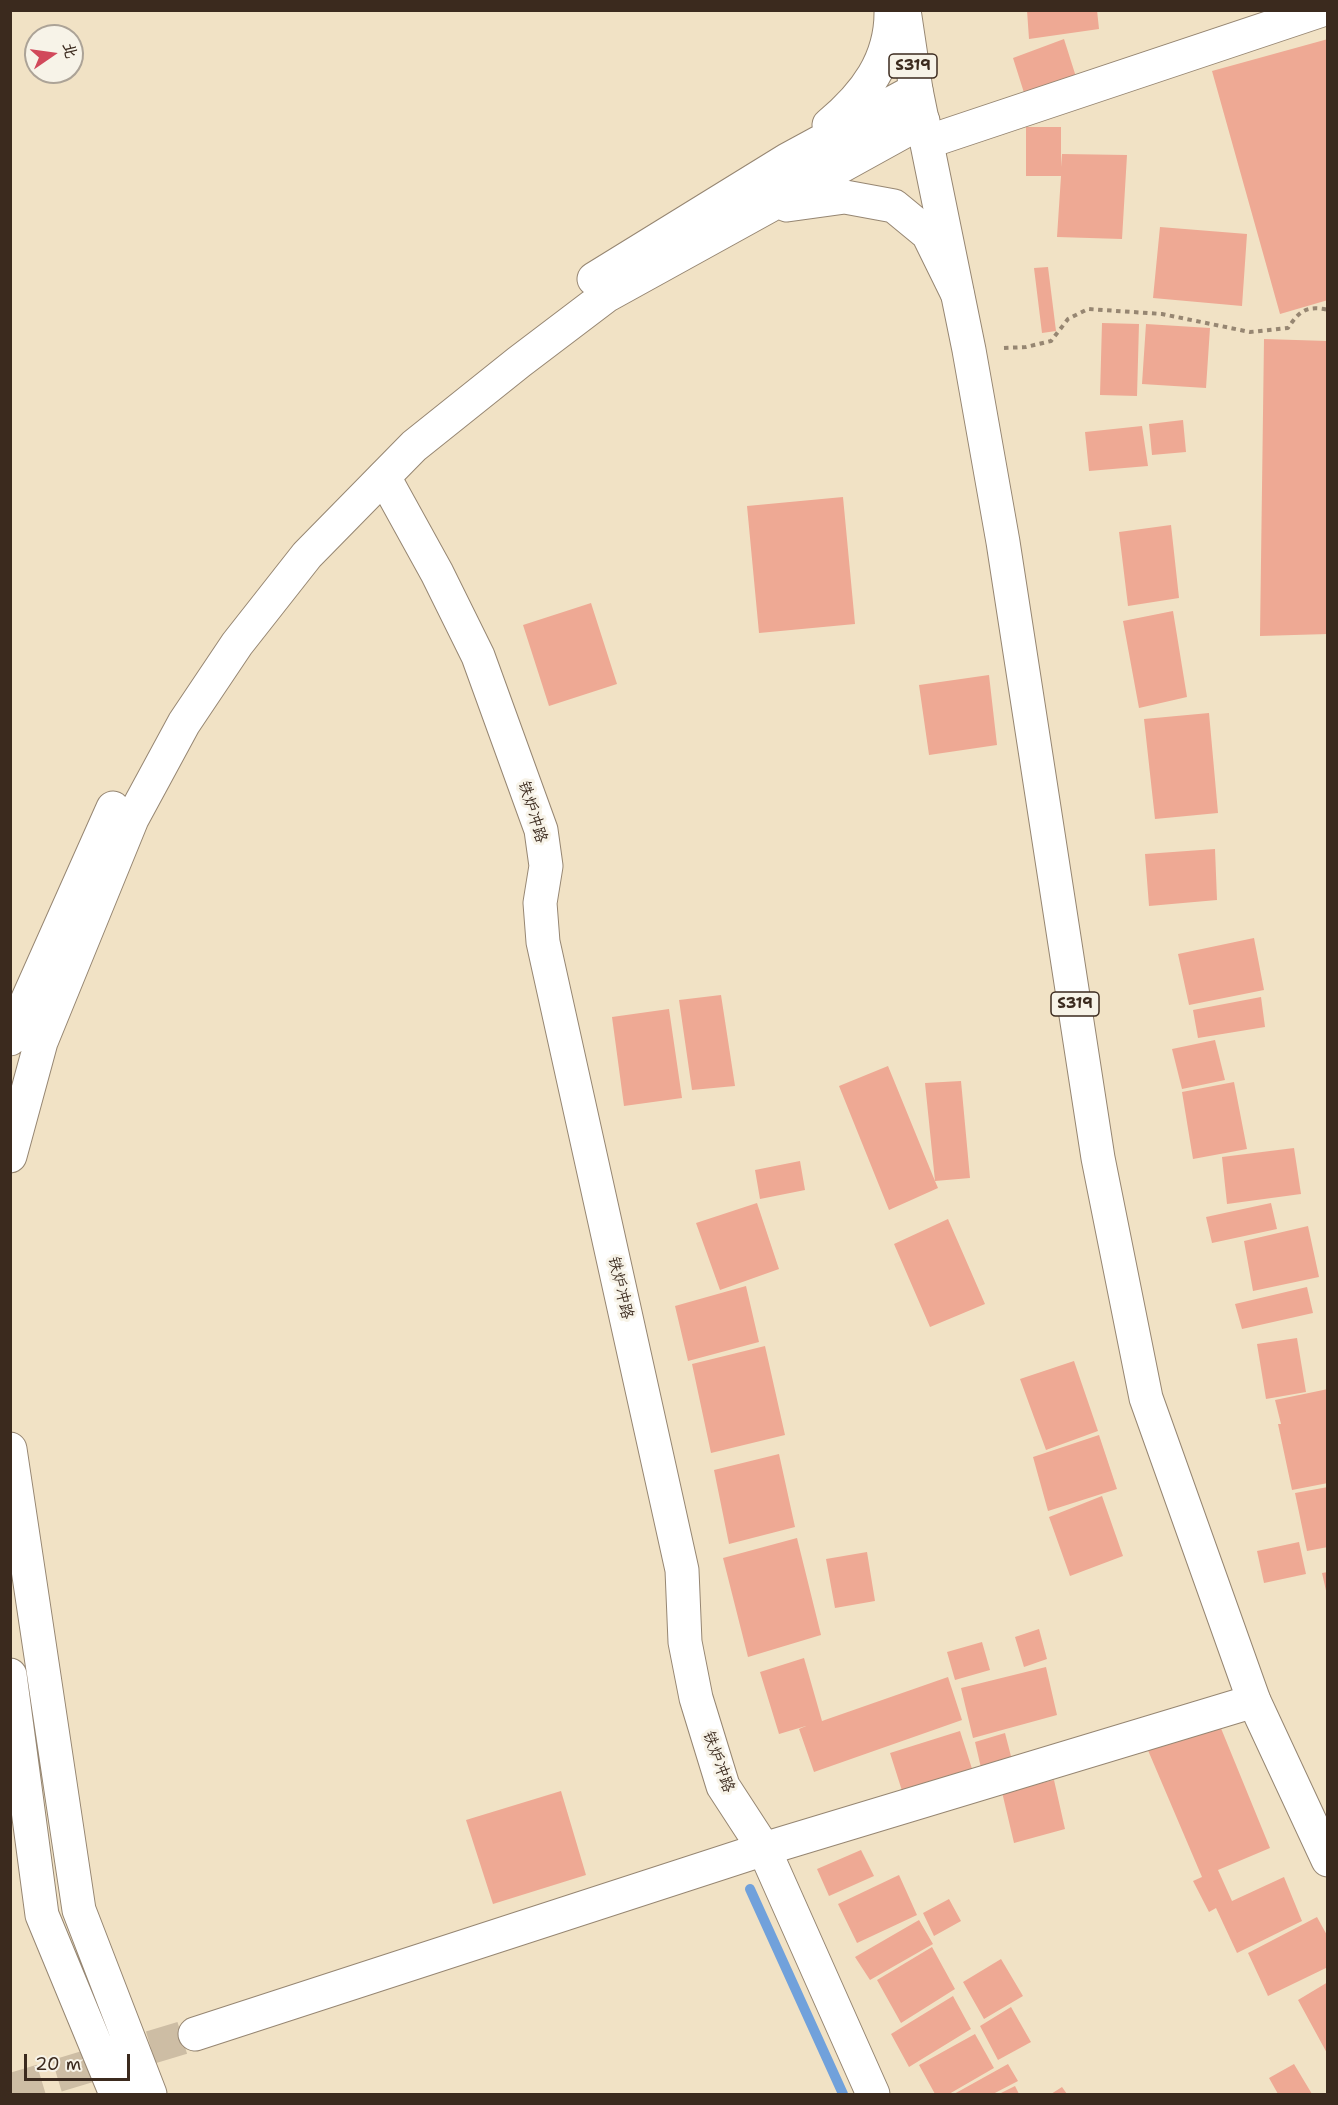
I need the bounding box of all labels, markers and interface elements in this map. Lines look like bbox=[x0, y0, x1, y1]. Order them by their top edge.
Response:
north arrow bbox=[24, 24, 84, 84]
text: 北 bbox=[58, 40, 82, 60]
road number: S319 bbox=[889, 54, 937, 78]
street label: 铁炉冲路 bbox=[513, 779, 551, 845]
road number: S319 bbox=[1051, 992, 1099, 1016]
street label: 铁炉冲路 bbox=[603, 1255, 637, 1321]
street label: 铁炉冲路 bbox=[698, 1729, 738, 1795]
scale bar bbox=[27, 2042, 134, 2080]
text: 20 m bbox=[35, 2052, 81, 2076]

